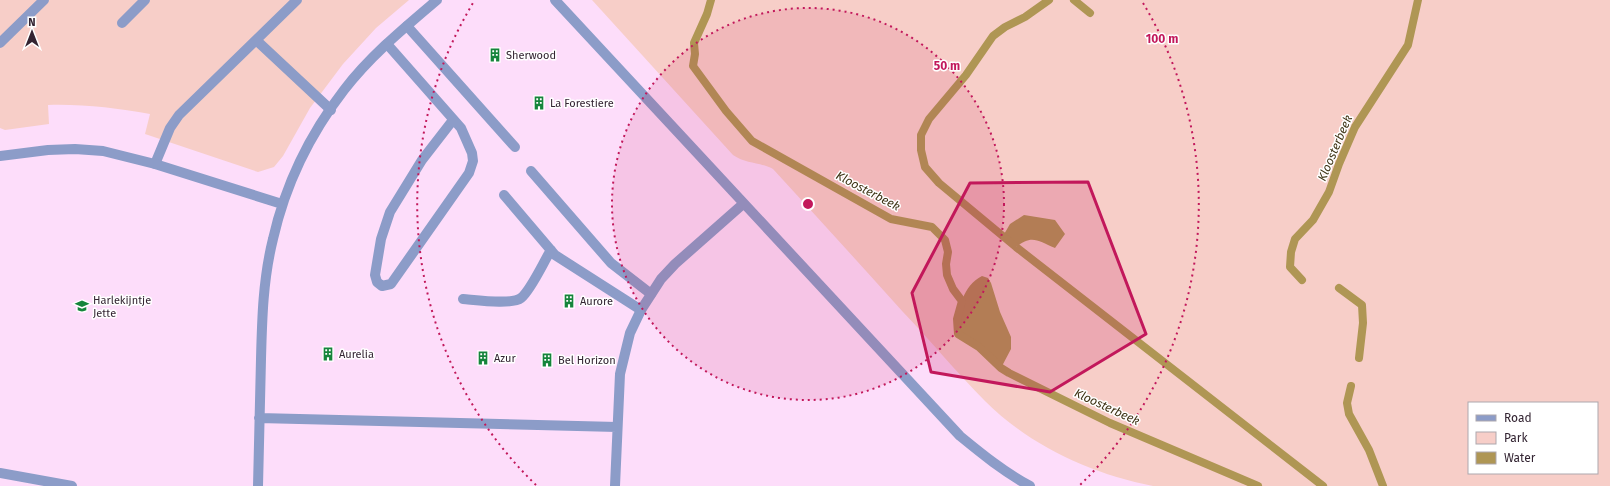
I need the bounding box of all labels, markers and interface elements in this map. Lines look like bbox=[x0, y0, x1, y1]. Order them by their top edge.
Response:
north arrow bbox=[12, 12, 52, 52]
text: N bbox=[28, 16, 36, 29]
text: 100 m bbox=[1146, 32, 1178, 46]
building icon: Sherwood bbox=[487, 47, 503, 63]
place label: Sherwood bbox=[506, 49, 556, 62]
text: 50 m bbox=[934, 59, 960, 73]
building icon: La Forestiere bbox=[531, 95, 547, 111]
place label: La Forestiere bbox=[550, 97, 614, 110]
water label: Kloosterbeek bbox=[1315, 112, 1355, 183]
water label: Kloosterbeek bbox=[834, 168, 903, 214]
centre of rings bbox=[801, 197, 815, 211]
building icon: Aurore bbox=[561, 293, 577, 309]
place label: Harlekijntje Jette bbox=[93, 294, 151, 320]
place label: Aurore bbox=[580, 295, 613, 308]
school or university icon: Harlekijntje Jette bbox=[74, 298, 90, 314]
building icon: Aurelia bbox=[320, 346, 336, 362]
place label: Aurelia bbox=[339, 348, 374, 361]
building icon: Azur bbox=[475, 350, 491, 366]
place label: Azur bbox=[494, 352, 516, 365]
building icon: Bel Horizon bbox=[539, 352, 555, 368]
place label: Bel Horizon bbox=[558, 354, 616, 367]
water label: Kloosterbeek bbox=[1072, 386, 1142, 428]
legend bbox=[1468, 402, 1598, 474]
text: Road bbox=[1504, 411, 1532, 425]
text: Park bbox=[1504, 431, 1528, 445]
text: Water bbox=[1504, 451, 1536, 465]

